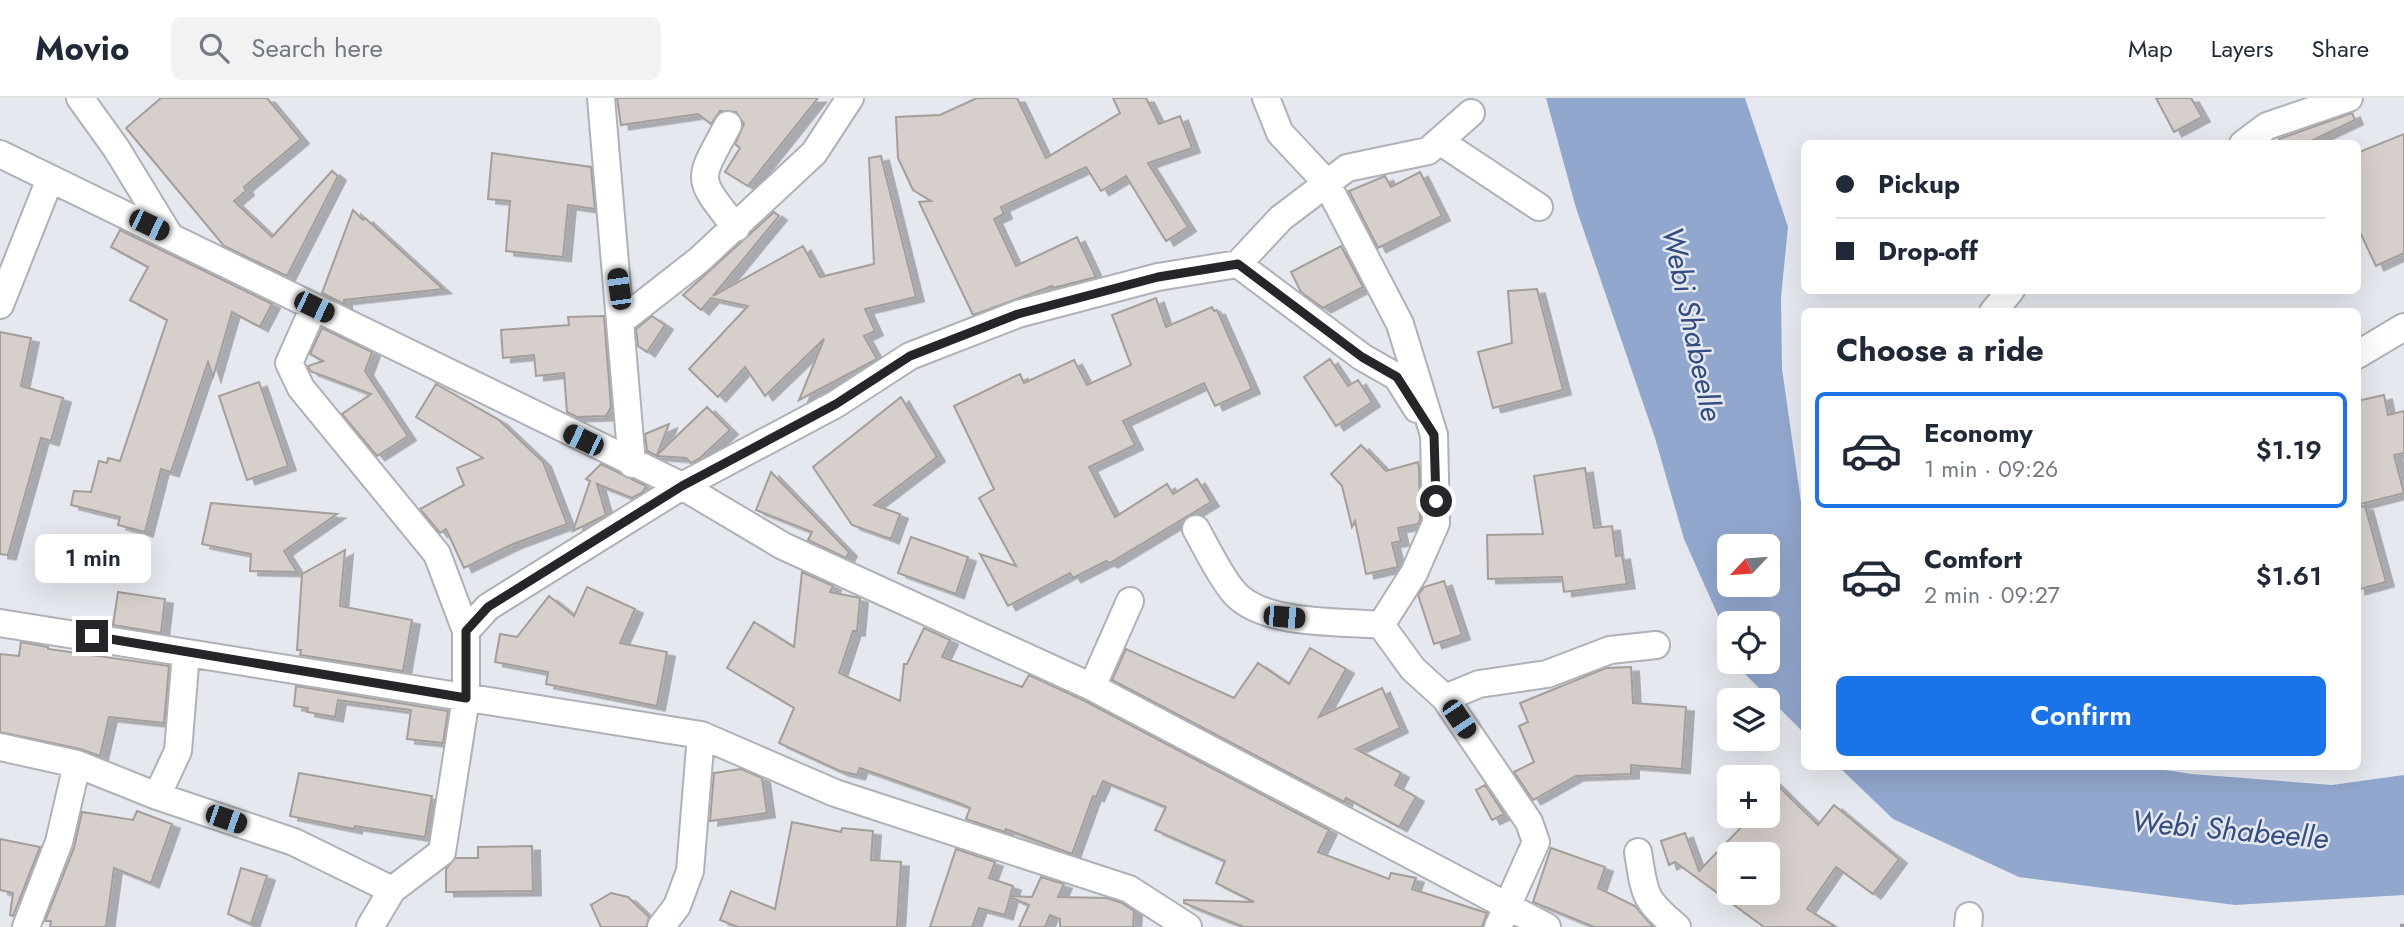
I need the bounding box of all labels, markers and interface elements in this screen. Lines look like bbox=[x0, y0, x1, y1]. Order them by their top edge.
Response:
search box bbox=[171, 17, 661, 80]
text: Movio bbox=[35, 25, 129, 72]
icon: search bbox=[195, 29, 233, 67]
text: Search here bbox=[251, 29, 383, 67]
text: Map bbox=[2128, 31, 2173, 66]
text: Layers bbox=[2211, 31, 2273, 66]
text: Share bbox=[2311, 31, 2369, 66]
text: Pickup bbox=[1878, 165, 1960, 203]
car bbox=[126, 206, 173, 244]
water label: Webi Shabeelle bbox=[1651, 223, 1734, 425]
text: Drop-off bbox=[1878, 232, 1978, 270]
car bbox=[606, 267, 633, 311]
car bbox=[291, 288, 338, 326]
text: Choose a ride bbox=[1836, 327, 2044, 373]
text: Economy bbox=[1924, 414, 2033, 452]
icon: car bbox=[1840, 419, 1903, 482]
car bbox=[560, 421, 607, 459]
text: $1.19 bbox=[2256, 431, 2322, 469]
text: 1 min · 09:26 bbox=[1924, 452, 2058, 486]
route start bbox=[1420, 485, 1452, 517]
callout: 1 min bbox=[34, 534, 150, 584]
north arrow bbox=[1717, 534, 1780, 597]
map controls bbox=[1717, 534, 1780, 905]
text: Comfort bbox=[1924, 540, 2022, 578]
text: 1 min bbox=[65, 541, 121, 575]
icon: car bbox=[1840, 545, 1903, 608]
text: $1.61 bbox=[2256, 557, 2322, 595]
text: 2 min · 09:27 bbox=[1924, 578, 2060, 612]
car bbox=[1263, 605, 1306, 629]
button: locate bbox=[1717, 611, 1780, 674]
route end bbox=[76, 620, 108, 652]
button: Confirm bbox=[1836, 676, 2326, 756]
button: layers bbox=[1717, 688, 1780, 751]
car bbox=[1439, 696, 1480, 742]
button: + bbox=[1717, 765, 1780, 828]
water label: Webi Shabeelle bbox=[2130, 799, 2330, 860]
car bbox=[203, 802, 250, 836]
button: − bbox=[1717, 842, 1780, 905]

